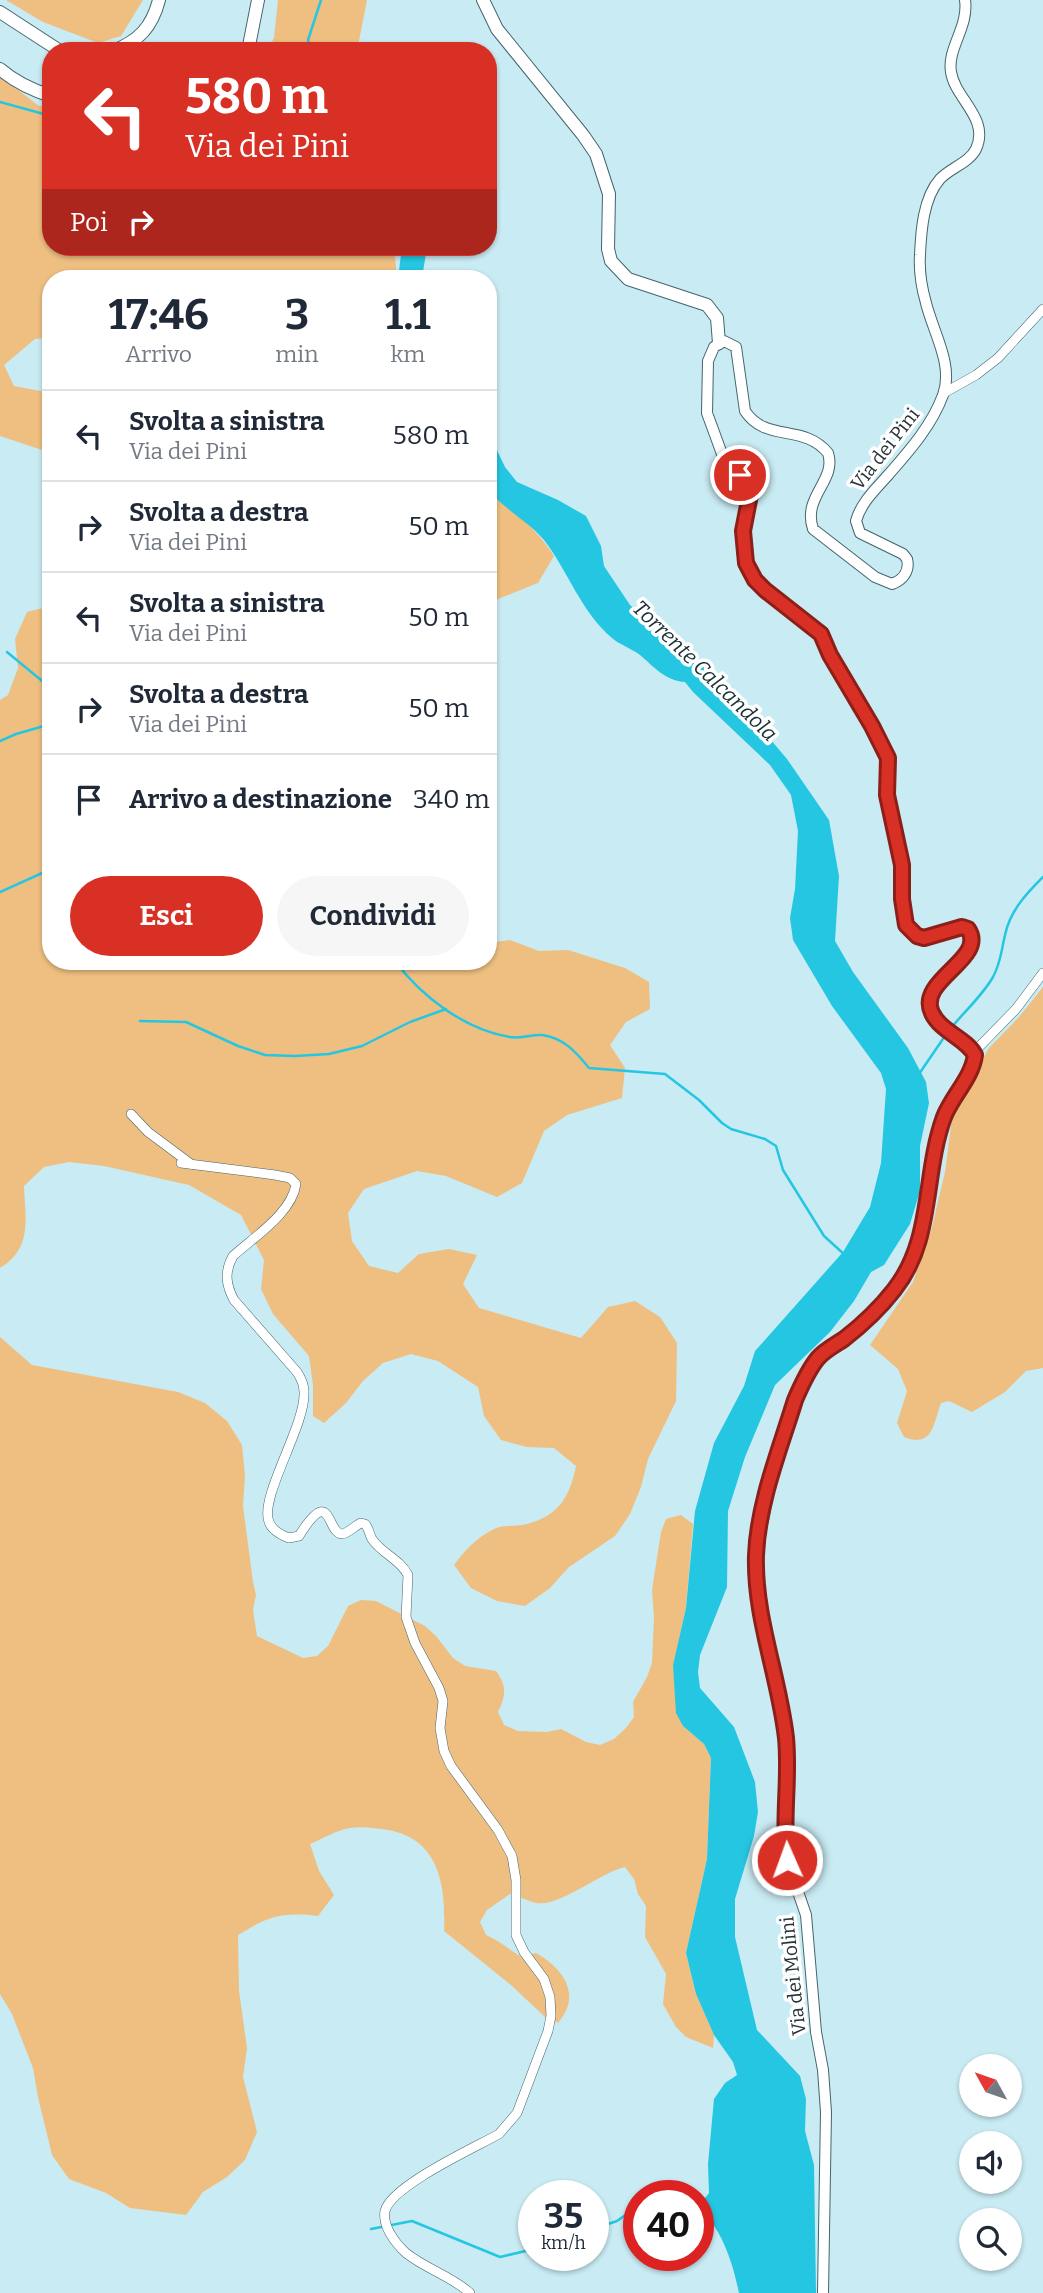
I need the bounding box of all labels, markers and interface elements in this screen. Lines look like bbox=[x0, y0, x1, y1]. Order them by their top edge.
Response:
text: 580 m bbox=[185, 67, 328, 126]
icon: left bbox=[70, 70, 161, 161]
text: Via dei Pini bbox=[185, 127, 349, 165]
icon: right bbox=[122, 203, 160, 241]
text: Poi bbox=[70, 207, 108, 238]
text: 17:46 bbox=[108, 290, 209, 340]
text: 3 bbox=[285, 290, 309, 340]
text: 1.1 bbox=[385, 290, 431, 340]
text: Arrivo bbox=[125, 340, 192, 368]
text: min bbox=[275, 340, 319, 368]
text: km bbox=[391, 340, 425, 368]
street label: Via dei Pini bbox=[846, 403, 924, 495]
text: Svolta a sinistra bbox=[129, 406, 325, 437]
icon: left bbox=[70, 417, 108, 455]
text: 580 m bbox=[393, 420, 469, 451]
text: Via dei Pini bbox=[129, 437, 247, 465]
pin bbox=[710, 445, 770, 505]
icon: arrive bbox=[721, 456, 759, 494]
text: Svolta a destra bbox=[129, 497, 308, 528]
icon: right bbox=[70, 508, 108, 546]
text: 50 m bbox=[408, 511, 469, 542]
text: Via dei Pini bbox=[129, 528, 247, 556]
text: Svolta a sinistra bbox=[129, 588, 325, 619]
water label: Torrente Calcandola bbox=[627, 595, 783, 747]
icon: left bbox=[70, 599, 108, 637]
text: 50 m bbox=[408, 602, 469, 633]
text: Via dei Pini bbox=[129, 619, 247, 647]
text: Svolta a destra bbox=[129, 679, 308, 710]
icon: right bbox=[70, 690, 108, 728]
text: 50 m bbox=[408, 693, 469, 724]
text: Via dei Pini bbox=[129, 710, 247, 738]
icon: arrive bbox=[70, 781, 108, 819]
text: Arrivo a destinazione bbox=[129, 784, 392, 815]
text: 340 m bbox=[413, 784, 490, 815]
button: Esci bbox=[70, 876, 263, 956]
button: Condividi bbox=[277, 876, 469, 956]
position arrow bbox=[750, 1823, 824, 1897]
street label: Via dei Molini bbox=[775, 1915, 811, 2037]
north arrow bbox=[959, 2054, 1022, 2118]
map controls bbox=[959, 2054, 1022, 2271]
button: sound bbox=[959, 2131, 1022, 2194]
speed limit sign: 40 bbox=[623, 2180, 714, 2271]
text: 35 bbox=[544, 2195, 583, 2237]
button: search bbox=[959, 2208, 1022, 2271]
text: km/h bbox=[541, 2232, 586, 2254]

